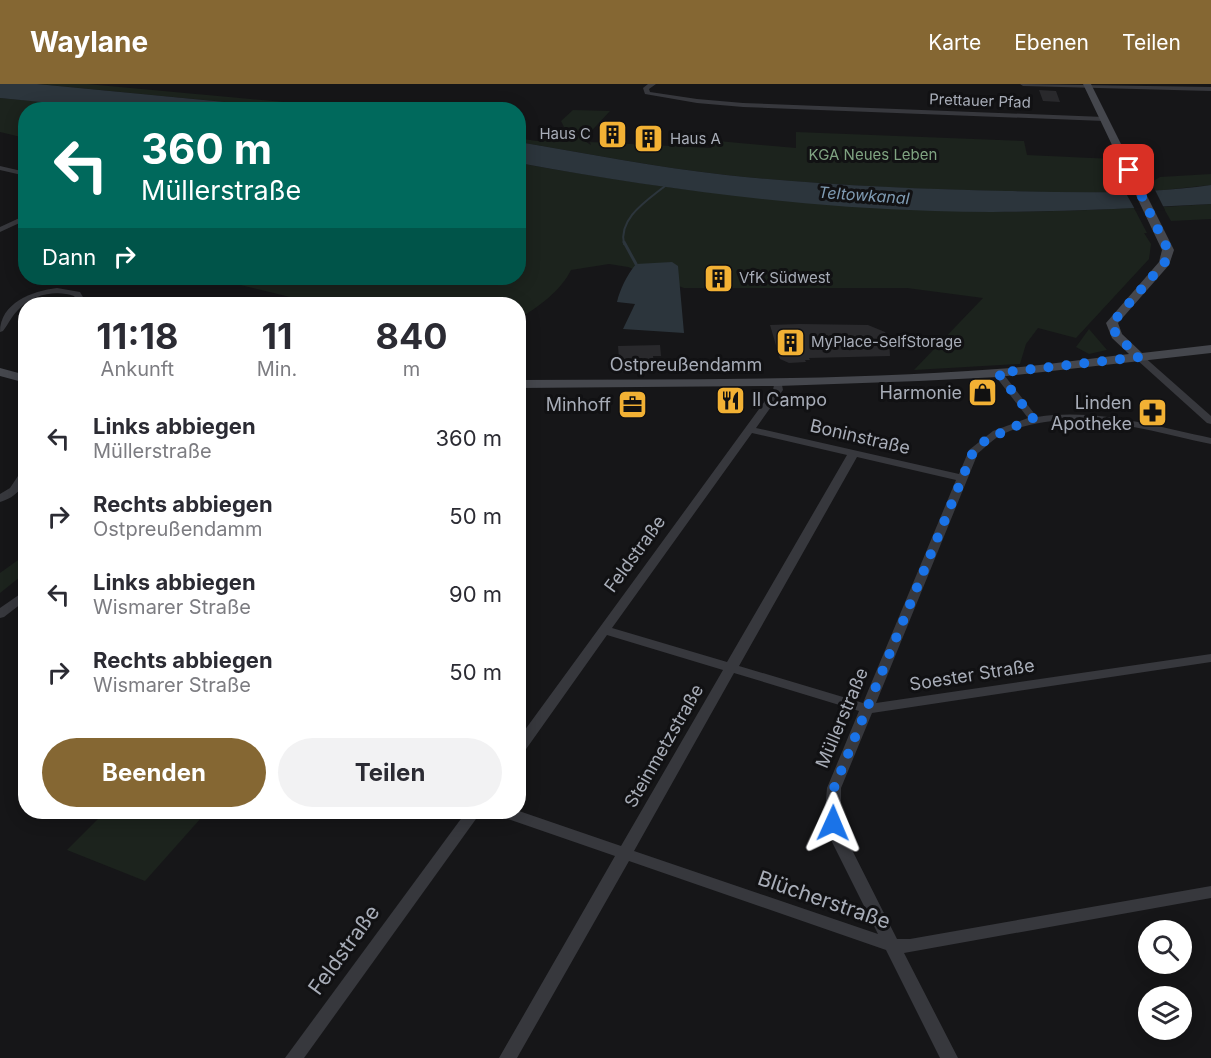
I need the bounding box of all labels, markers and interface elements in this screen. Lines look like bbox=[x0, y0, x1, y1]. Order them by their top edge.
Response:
text: Waylane bbox=[30, 25, 148, 59]
text: Karte bbox=[928, 30, 981, 55]
text: Ebenen bbox=[1014, 30, 1089, 55]
text: Teilen bbox=[1122, 30, 1181, 55]
street label: Prettauer Pfad bbox=[929, 89, 1031, 112]
building icon: Haus C bbox=[596, 118, 628, 150]
text: 360 m bbox=[141, 123, 272, 174]
building icon: Haus A bbox=[633, 123, 665, 155]
place label: Haus C bbox=[539, 124, 591, 143]
icon: left bbox=[42, 126, 120, 204]
place label: Haus A bbox=[670, 129, 721, 148]
pin bbox=[1103, 144, 1154, 195]
park label: KGA Neues Leben bbox=[809, 145, 937, 164]
icon: arrive bbox=[1112, 153, 1145, 186]
text: Müllerstraße bbox=[141, 174, 301, 207]
water label: Teltowkanal bbox=[818, 182, 910, 208]
icon: right bbox=[108, 240, 141, 273]
text: Dann bbox=[42, 244, 96, 270]
building icon: VfK Südwest bbox=[702, 262, 734, 294]
place label: VfK Südwest bbox=[739, 268, 831, 287]
text: 11:18 bbox=[96, 314, 178, 358]
text: 11 bbox=[261, 314, 292, 358]
text: 840 bbox=[376, 314, 448, 358]
building icon: MyPlace-SelfStorage bbox=[774, 326, 806, 358]
place label: MyPlace-SelfStorage bbox=[811, 332, 962, 351]
street label: Ostpreußendamm bbox=[610, 354, 762, 375]
text: Ankunft bbox=[101, 357, 174, 381]
text: Min. bbox=[257, 357, 297, 381]
text: m bbox=[403, 357, 420, 381]
shop icon: Harmonie bbox=[967, 377, 999, 409]
place label: Harmonie bbox=[879, 382, 962, 403]
restaurant icon: Il Campo bbox=[715, 384, 747, 416]
office icon: Minhoff bbox=[616, 389, 648, 421]
place label: Il Campo bbox=[752, 389, 827, 410]
place label: Linden Apotheke bbox=[1051, 392, 1132, 434]
place label: Minhoff bbox=[546, 394, 611, 415]
pharmacy icon: Linden Apotheke bbox=[1137, 397, 1169, 429]
text: Links abbiegen bbox=[93, 413, 256, 439]
street label: Boninstraße bbox=[808, 415, 912, 458]
icon: left bbox=[42, 422, 75, 455]
text: 360 m bbox=[435, 425, 502, 451]
text: Müllerstraße bbox=[93, 439, 212, 463]
text: Rechts abbiegen bbox=[93, 491, 273, 517]
icon: right bbox=[42, 500, 75, 533]
text: 50 m bbox=[449, 503, 502, 529]
street label: Feldstraße bbox=[600, 511, 669, 596]
text: Ostpreußendamm bbox=[93, 517, 263, 541]
text: Links abbiegen bbox=[93, 569, 256, 595]
icon: left bbox=[42, 578, 75, 611]
text: 90 m bbox=[449, 581, 502, 607]
text: Wismarer Straße bbox=[93, 595, 251, 619]
text: Rechts abbiegen bbox=[93, 647, 273, 673]
street label: Soester Straße bbox=[908, 654, 1036, 695]
icon: right bbox=[42, 656, 75, 689]
text: 50 m bbox=[449, 659, 502, 685]
street label: Müllerstraße bbox=[811, 665, 872, 771]
text: Wismarer Straße bbox=[93, 673, 251, 697]
street label: Steinmetzstraße bbox=[620, 680, 707, 811]
button: Beenden bbox=[42, 738, 266, 807]
button: Teilen bbox=[278, 738, 502, 807]
position arrow bbox=[801, 791, 865, 855]
street label: Blücherstraße bbox=[755, 865, 894, 934]
street label: Feldstraße bbox=[303, 900, 384, 999]
map controls bbox=[1138, 920, 1192, 1040]
button: search bbox=[1138, 920, 1192, 974]
button: layers bbox=[1138, 986, 1192, 1040]

